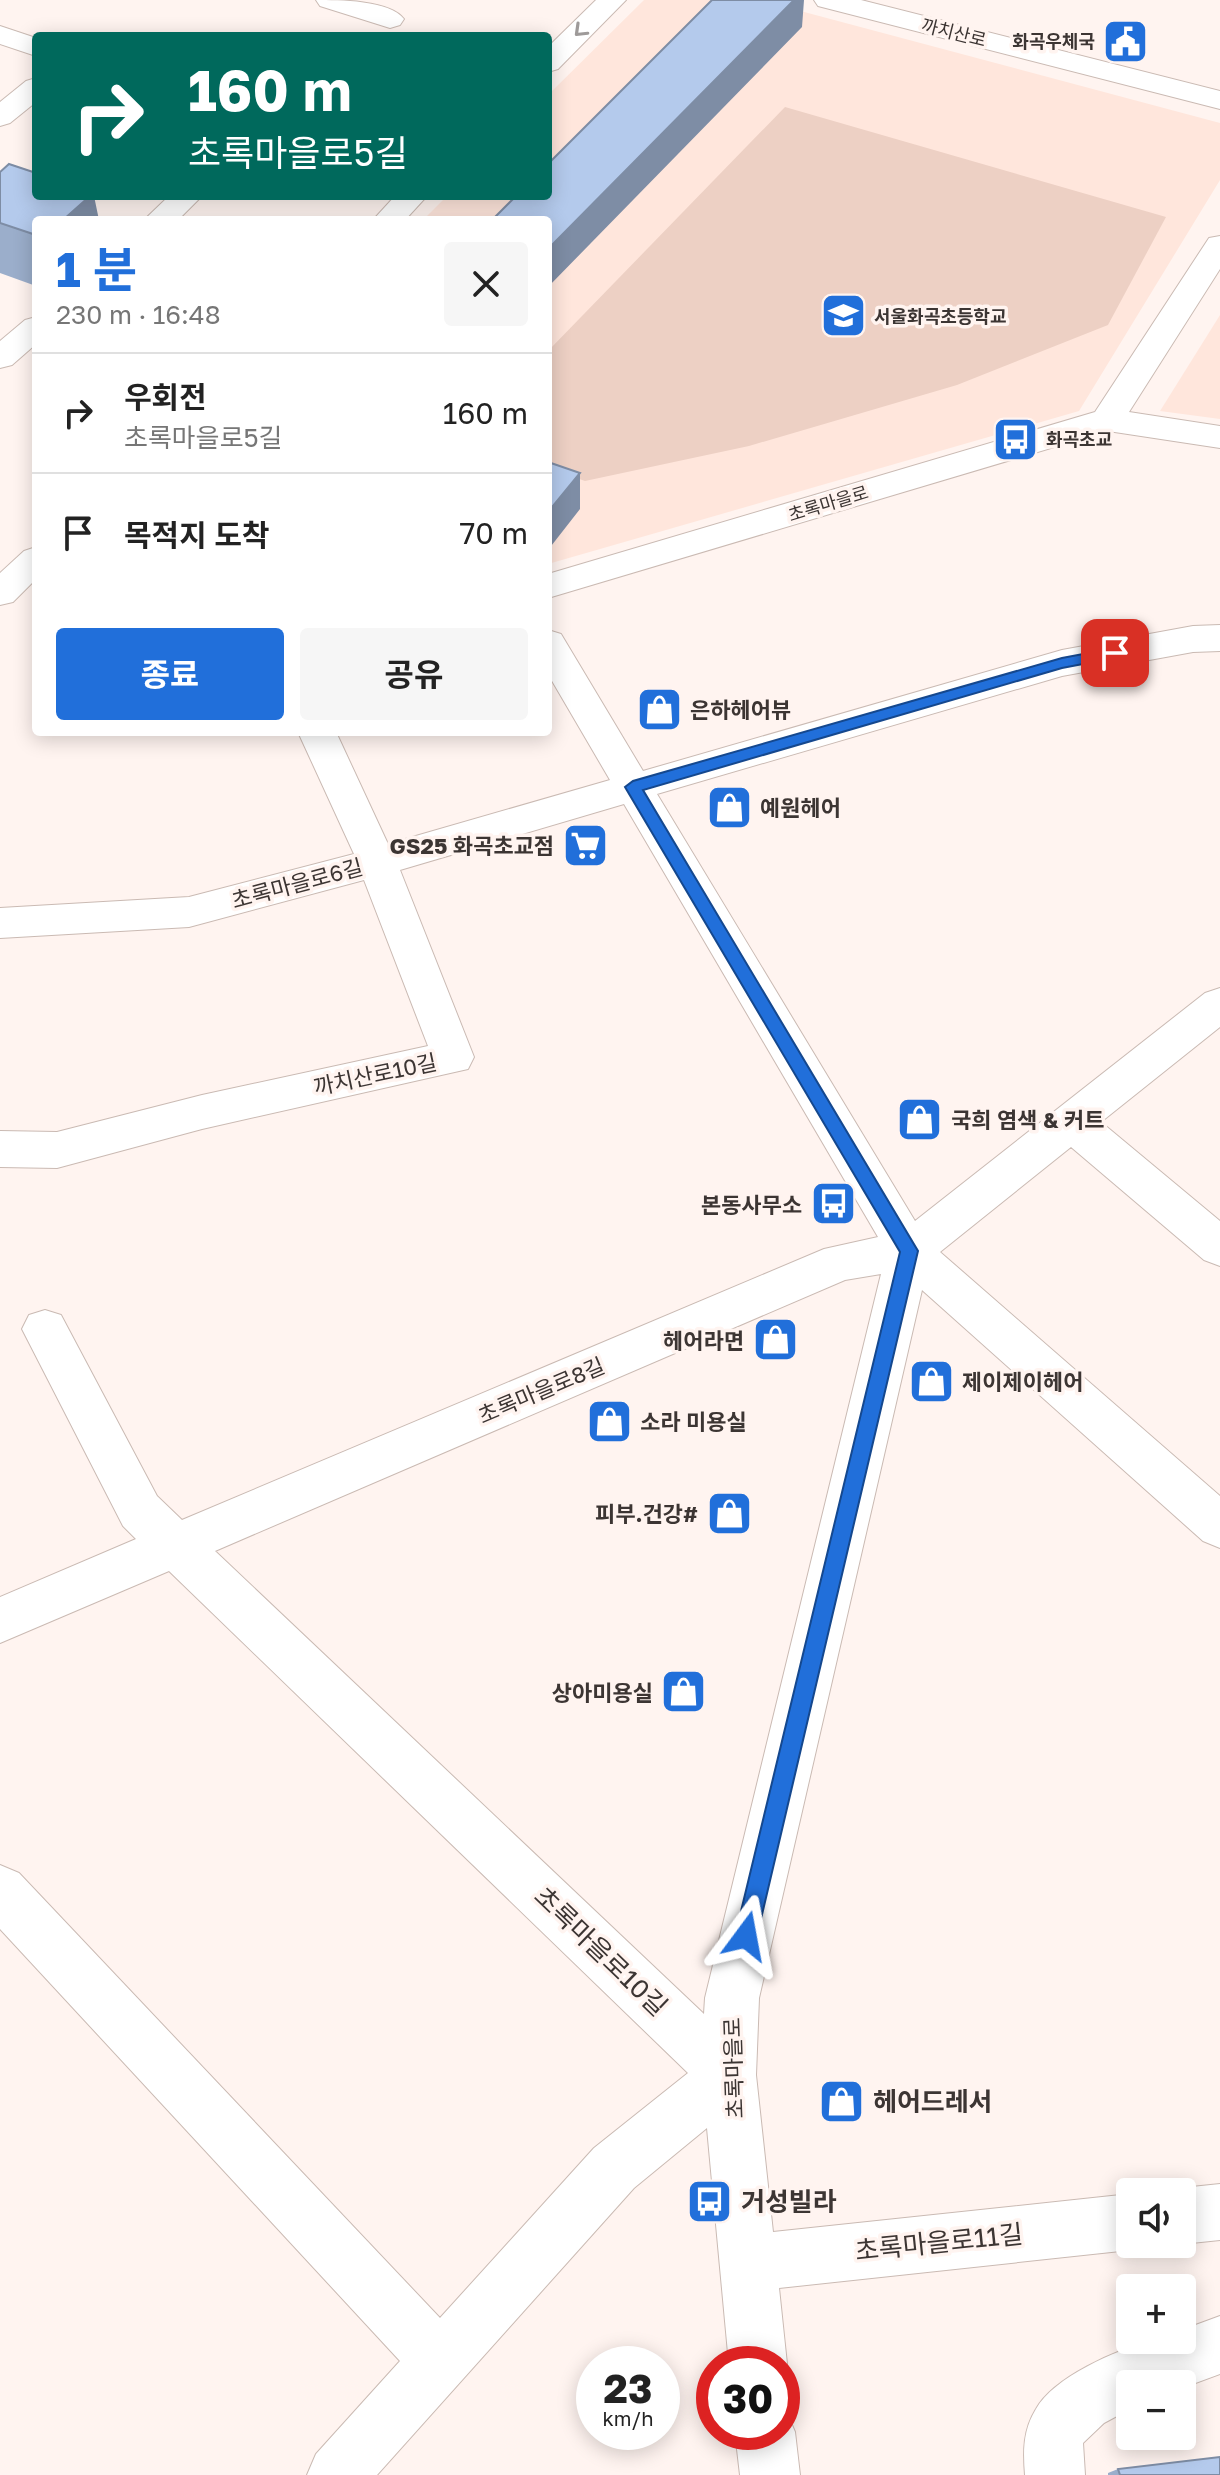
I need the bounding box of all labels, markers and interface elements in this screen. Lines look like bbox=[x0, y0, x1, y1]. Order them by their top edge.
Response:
street label: 까치산로 bbox=[919, 13, 989, 51]
public building icon: 화곡우체국 bbox=[1102, 17, 1150, 65]
one-way arrow bbox=[575, 22, 589, 37]
place label: 화곡우체국 bbox=[1012, 30, 1095, 52]
text: 160 m bbox=[188, 56, 352, 123]
icon: right bbox=[56, 64, 160, 168]
text: 초록마을로5길 bbox=[188, 131, 408, 174]
text: 1 분 bbox=[56, 240, 137, 298]
button: close bbox=[444, 242, 528, 326]
school or university icon: 서울화곡초등학교 bbox=[819, 292, 867, 340]
text: 230 m · 16:48 bbox=[56, 299, 221, 330]
place label: 서울화곡초등학교 bbox=[874, 305, 1006, 327]
text: 우회전 bbox=[124, 379, 207, 415]
icon: right bbox=[56, 391, 100, 435]
text: 160 m bbox=[443, 395, 528, 431]
bus stop icon: 화곡초교 bbox=[991, 415, 1039, 463]
text: 초록마을로5길 bbox=[124, 422, 283, 453]
place label: 화곡초교 bbox=[1046, 428, 1112, 450]
street label: 초록마을로 bbox=[785, 480, 871, 526]
icon: arrive bbox=[56, 511, 100, 555]
text: 70 m bbox=[459, 515, 528, 551]
text: 목적지 도착 bbox=[124, 517, 270, 553]
pin bbox=[1081, 619, 1149, 687]
button: 종료 bbox=[56, 628, 284, 720]
button: 공유 bbox=[300, 628, 528, 720]
icon: arrive bbox=[1093, 631, 1137, 675]
shop icon: 은하헤어뷰 bbox=[635, 685, 683, 733]
place label: 은하헤어뷰 bbox=[690, 696, 791, 723]
shop icon: 예원헤어 bbox=[705, 783, 753, 831]
place label: 예원헤어 bbox=[760, 794, 841, 821]
supermarket icon: GS25 화곡초교점 bbox=[561, 821, 609, 869]
place label: GS25 화곡초교점 bbox=[390, 832, 554, 859]
street label: 초록마을로6길 bbox=[228, 853, 366, 913]
street label: 까치산로10길 bbox=[311, 1048, 439, 1100]
shop icon: 국희 염색 & 커트 bbox=[896, 1095, 944, 1143]
place label: 국희 염색 & 커트 bbox=[951, 1106, 1105, 1133]
bus stop icon: 본동사무소 bbox=[809, 1180, 857, 1228]
place label: 본동사무소 bbox=[701, 1191, 802, 1218]
shop icon: 헤어라면 bbox=[751, 1316, 799, 1364]
place label: 헤어라면 bbox=[663, 1327, 744, 1354]
street label: 초록마을로8길 bbox=[474, 1351, 608, 1429]
shop icon: 제이제이헤어 bbox=[907, 1357, 955, 1405]
place label: 제이제이헤어 bbox=[962, 1368, 1083, 1395]
shop icon: 소라 미용실 bbox=[585, 1397, 633, 1445]
place label: 소라 미용실 bbox=[640, 1408, 747, 1435]
shop icon: 피부.건강# bbox=[705, 1489, 753, 1537]
place label: 피부.건강# bbox=[595, 1500, 698, 1527]
shop icon: 상아미용실 bbox=[660, 1668, 708, 1716]
place label: 상아미용실 bbox=[552, 1679, 653, 1706]
street label: 초록마을로10길 bbox=[528, 1880, 674, 2022]
position arrow bbox=[704, 1894, 788, 1978]
street label: 초록마을로 bbox=[718, 2017, 748, 2119]
shop icon: 헤어드레서 bbox=[818, 2077, 866, 2125]
place label: 헤어드레서 bbox=[873, 2086, 993, 2117]
bus stop icon: 거성빌라 bbox=[686, 2177, 734, 2225]
map controls bbox=[1116, 2178, 1196, 2450]
button: sound bbox=[1116, 2178, 1196, 2258]
place label: 거성빌라 bbox=[741, 2186, 837, 2217]
street label: 초록마을로11길 bbox=[853, 2218, 1025, 2266]
button: + bbox=[1116, 2274, 1196, 2354]
speed limit sign: 30 bbox=[696, 2346, 800, 2450]
text: 23 bbox=[604, 2364, 652, 2412]
button: − bbox=[1116, 2370, 1196, 2450]
text: km/h bbox=[603, 2406, 653, 2430]

